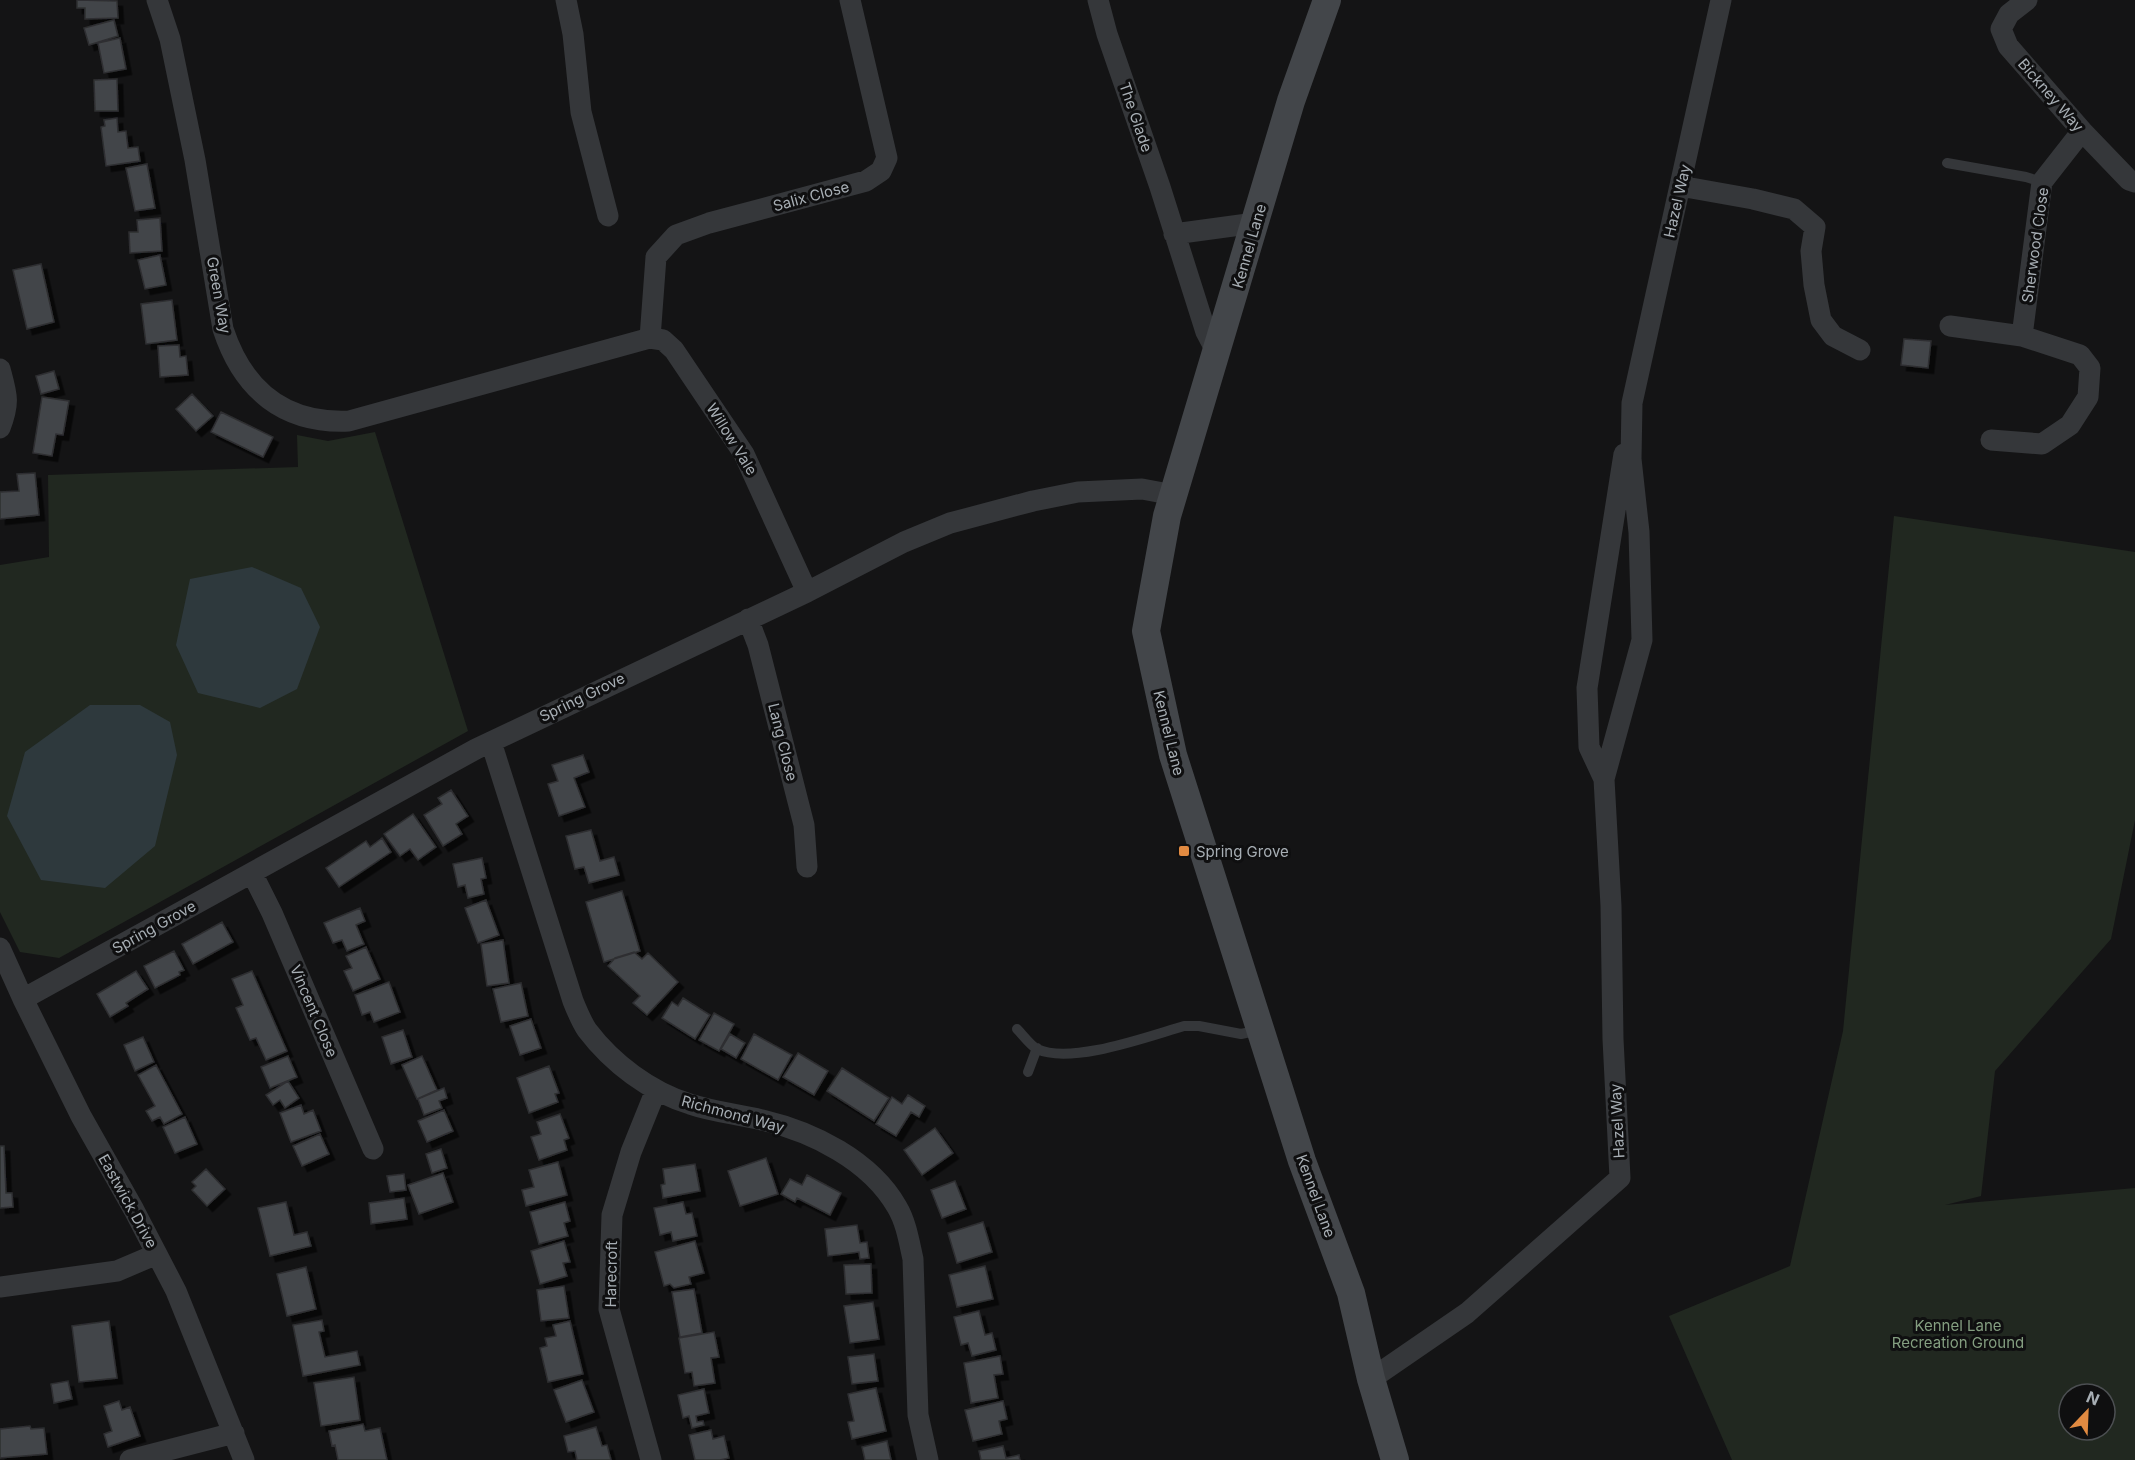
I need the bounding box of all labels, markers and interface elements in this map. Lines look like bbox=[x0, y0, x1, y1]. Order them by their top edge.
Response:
street label: Bickney Way bbox=[2014, 54, 2088, 136]
street label: The Glade bbox=[1115, 80, 1157, 154]
street label: Hazel Way bbox=[1659, 162, 1695, 240]
street label: Salix Close bbox=[771, 177, 851, 215]
street label: Sherwood Close bbox=[2017, 186, 2053, 304]
street label: Kennel Lane bbox=[1228, 202, 1270, 290]
street label: Green Way bbox=[203, 255, 235, 336]
street label: Willow Vale bbox=[702, 399, 762, 479]
street label: Spring Grove bbox=[536, 668, 628, 726]
street label: Kennel Lane bbox=[1149, 688, 1189, 778]
street label: Lang Close bbox=[764, 701, 802, 783]
place label: Spring Grove bbox=[1196, 842, 1289, 861]
marker: Spring Grove bbox=[1177, 844, 1191, 858]
street label: Spring Grove bbox=[109, 896, 199, 958]
street label: Vincent Close bbox=[286, 962, 342, 1060]
street label: Hazel Way bbox=[1606, 1083, 1628, 1159]
street label: Richmond Way bbox=[679, 1091, 787, 1137]
street label: Eastwick Drive bbox=[94, 1151, 162, 1251]
street label: Kennel Lane bbox=[1292, 1152, 1340, 1240]
street label: Harecroft bbox=[601, 1240, 621, 1307]
park label: Kennel Lane Recreation Ground bbox=[1892, 1316, 2024, 1352]
north arrow bbox=[2057, 1382, 2117, 1442]
text: N bbox=[2083, 1387, 2102, 1410]

